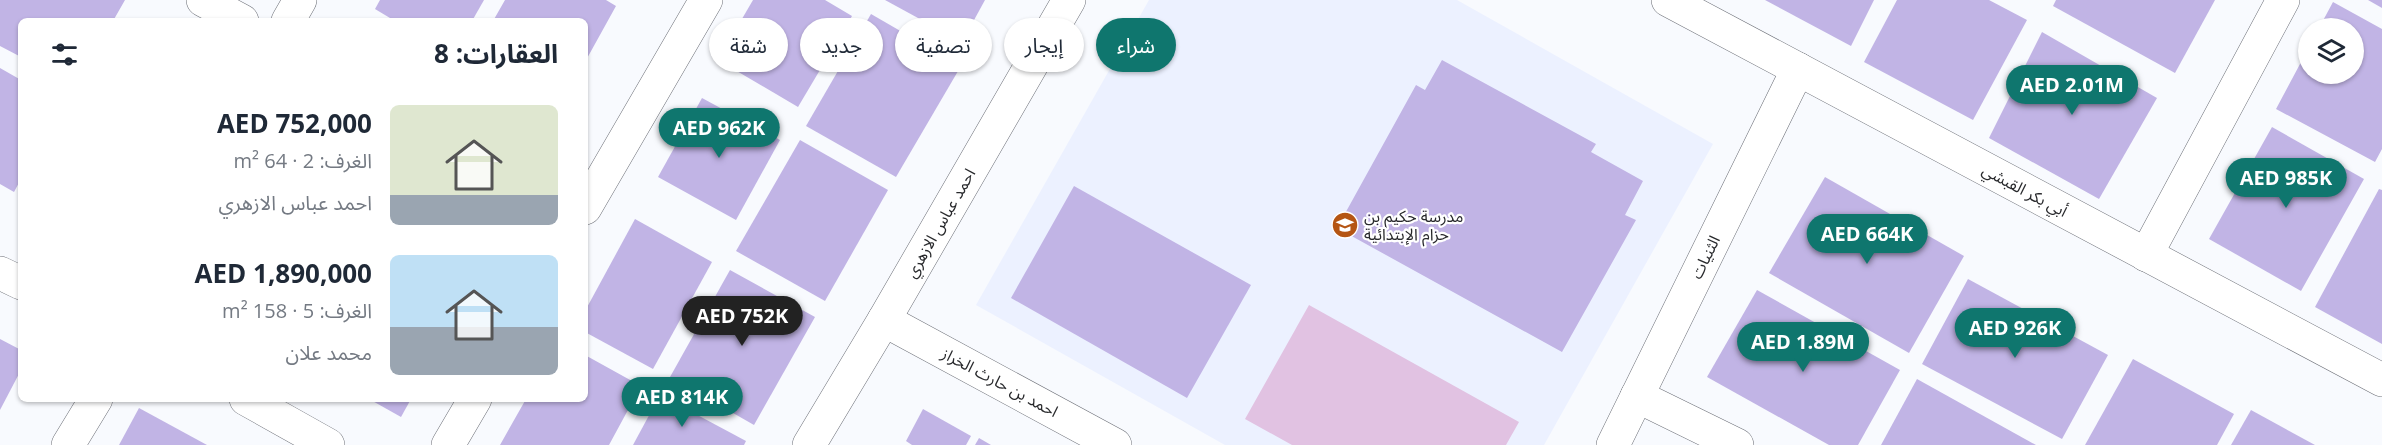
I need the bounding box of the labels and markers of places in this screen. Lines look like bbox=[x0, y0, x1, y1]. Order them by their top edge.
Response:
pin: AED 2.01M bbox=[2003, 65, 2141, 116]
pin: AED 962K bbox=[657, 108, 781, 159]
pin: AED 985K bbox=[2224, 158, 2348, 209]
place label: مدرسة حكيم بن حزام الإبتدائية bbox=[1364, 205, 1463, 247]
school or university icon: مدرسة حكيم بن حزام الإبتدائية bbox=[1330, 210, 1360, 240]
pin: AED 664K bbox=[1805, 214, 1929, 265]
pin: AED 752K bbox=[680, 296, 804, 347]
pin: AED 926K bbox=[1953, 308, 2077, 359]
pin: AED 1.89M bbox=[1734, 322, 1872, 373]
pin: AED 814K bbox=[620, 377, 744, 428]

